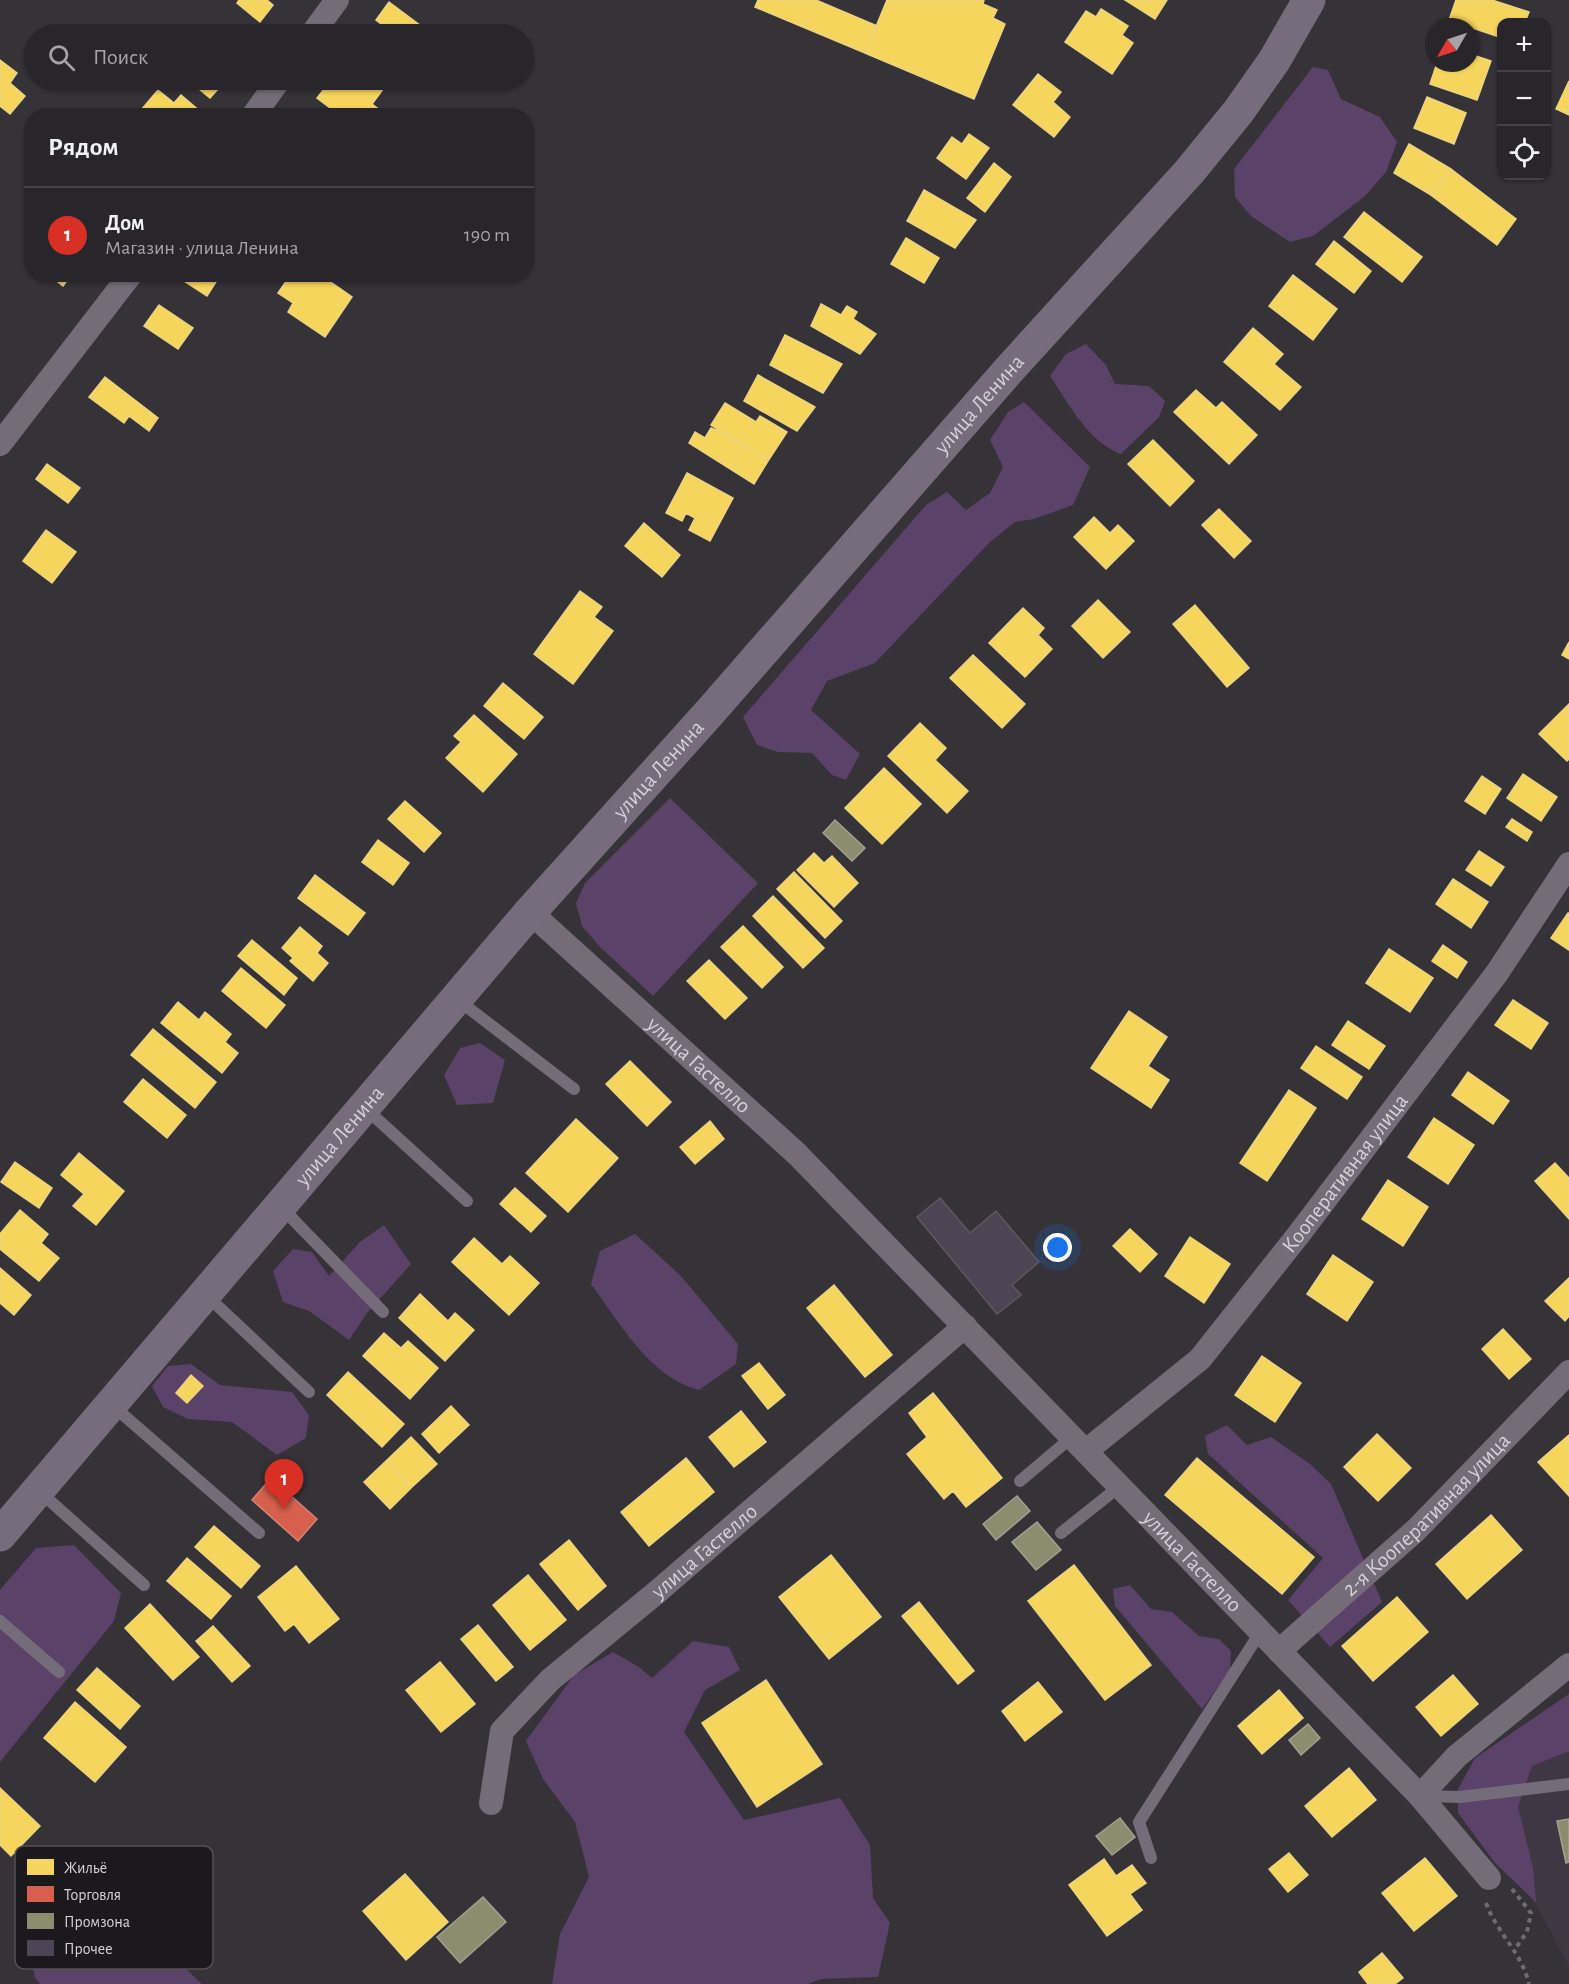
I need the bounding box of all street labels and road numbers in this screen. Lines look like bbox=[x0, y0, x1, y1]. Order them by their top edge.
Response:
street label: улица Ленина bbox=[929, 350, 1028, 459]
street label: улица Ленина bbox=[608, 716, 708, 823]
street label: улица Гастелло bbox=[642, 1012, 755, 1117]
street label: улица Ленина bbox=[290, 1082, 388, 1191]
street label: Кооперативная улица bbox=[1278, 1090, 1412, 1257]
street label: 2-я Кооперативная улица bbox=[1339, 1429, 1514, 1600]
street label: улица Гастелло bbox=[647, 1500, 761, 1603]
street label: улица Гастелло bbox=[1138, 1506, 1246, 1616]

